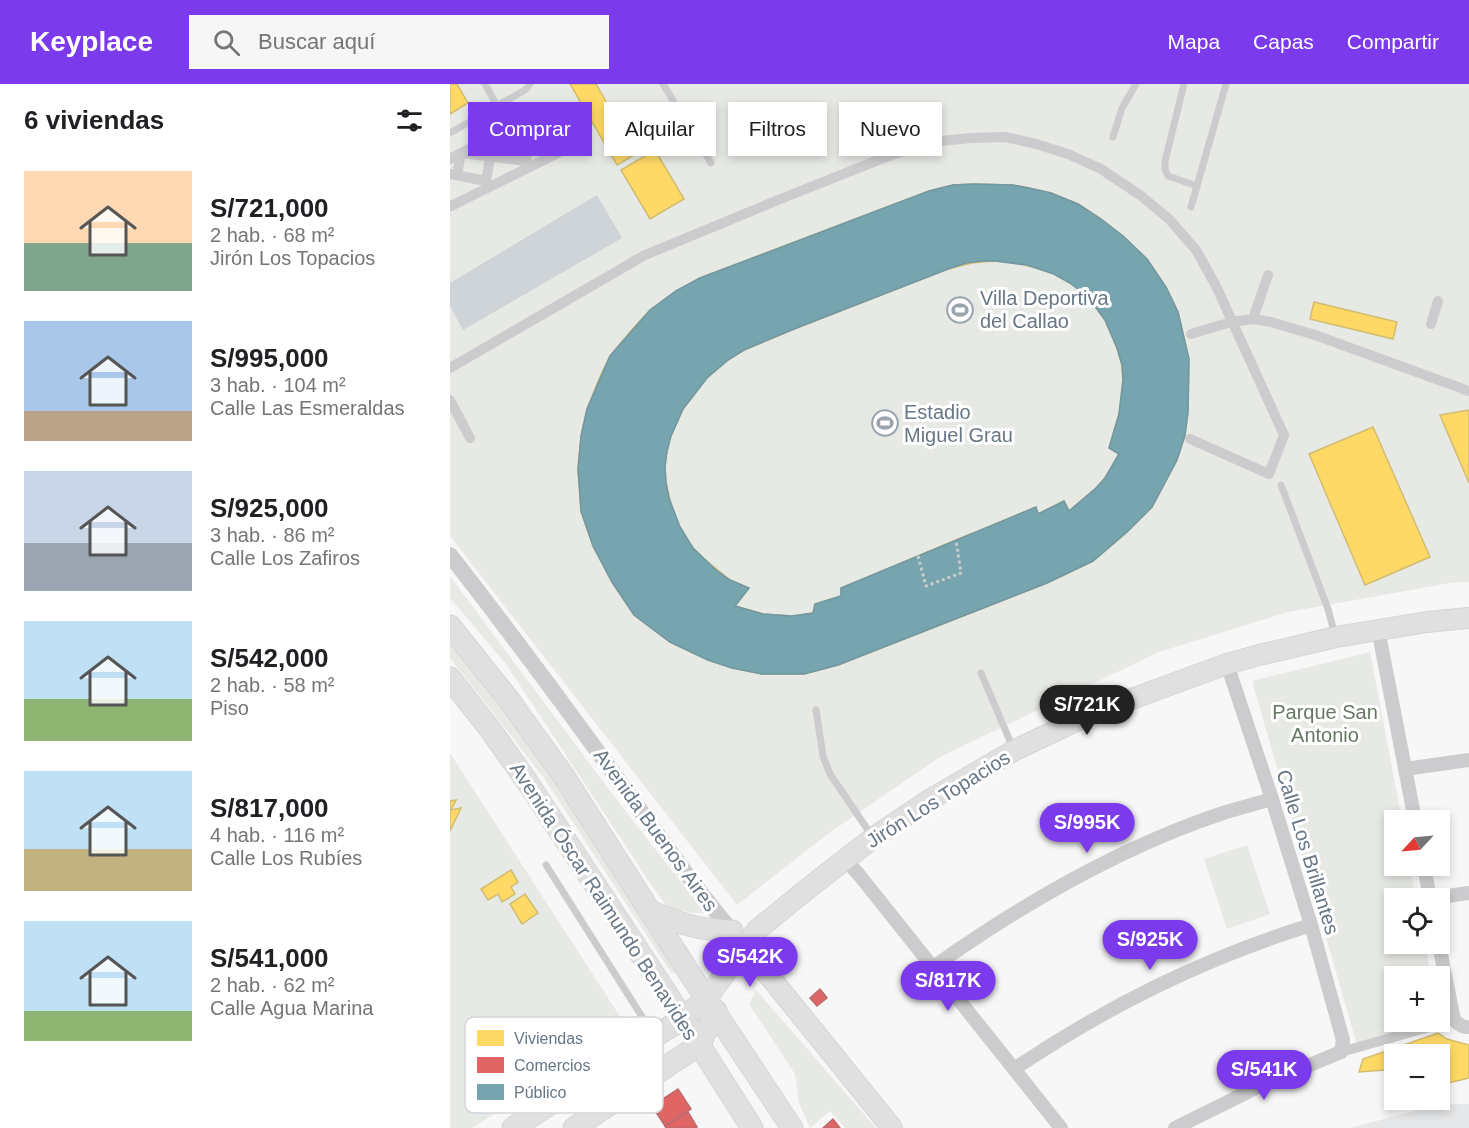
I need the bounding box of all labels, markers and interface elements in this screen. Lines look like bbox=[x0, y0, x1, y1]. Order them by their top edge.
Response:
search box bbox=[189, 15, 609, 69]
text: Keyplace bbox=[30, 26, 153, 57]
icon: search bbox=[210, 26, 243, 59]
text: Buscar aquí bbox=[258, 29, 375, 54]
text: Mapa bbox=[1168, 30, 1220, 53]
text: Capas bbox=[1253, 30, 1314, 53]
text: Compartir bbox=[1347, 30, 1439, 53]
chip: Comprar bbox=[468, 102, 592, 156]
chip: Alquilar bbox=[604, 102, 716, 156]
chip: Filtros bbox=[728, 102, 827, 156]
chip: Nuevo bbox=[839, 102, 942, 156]
icon: filters bbox=[393, 104, 426, 137]
text: 6 viviendas bbox=[24, 105, 164, 135]
text: S/721,000 bbox=[210, 193, 329, 223]
icon: home bbox=[72, 195, 144, 267]
text: 2 hab. · 68 m² bbox=[210, 224, 335, 246]
text: Jirón Los Topacios bbox=[210, 247, 375, 269]
place label: Villa Deportiva del Callao bbox=[980, 287, 1109, 332]
sports icon: Villa Deportiva del Callao bbox=[945, 295, 975, 325]
text: S/995,000 bbox=[210, 343, 329, 373]
icon: home bbox=[72, 345, 144, 417]
text: 3 hab. · 104 m² bbox=[210, 374, 346, 396]
text: Calle Las Esmeraldas bbox=[210, 397, 405, 419]
place label: Estadio Miguel Grau bbox=[904, 401, 1013, 446]
sports icon: Estadio Miguel Grau bbox=[870, 408, 900, 438]
text: S/925,000 bbox=[210, 493, 329, 523]
icon: home bbox=[72, 495, 144, 567]
text: 3 hab. · 86 m² bbox=[210, 524, 335, 546]
text: Calle Los Zafiros bbox=[210, 547, 360, 569]
text: S/542,000 bbox=[210, 643, 329, 673]
icon: home bbox=[72, 645, 144, 717]
text: 2 hab. · 58 m² bbox=[210, 674, 335, 696]
pin: S/721K bbox=[1038, 685, 1136, 736]
text: S/721K bbox=[1054, 693, 1120, 715]
text: Piso bbox=[210, 697, 249, 719]
park label: Parque San Antonio bbox=[1272, 701, 1378, 746]
street label: Avenida Buenos Aires bbox=[590, 745, 722, 915]
street label: Jirón Los Topacios bbox=[862, 746, 1014, 852]
street label: Avenida Óscar Raimundo Benavides bbox=[506, 758, 702, 1044]
street label: Calle Los Brillantes bbox=[1272, 767, 1344, 937]
text: S/817,000 bbox=[210, 793, 329, 823]
icon: home bbox=[72, 795, 144, 867]
pin: S/995K bbox=[1038, 803, 1136, 854]
north arrow bbox=[1384, 810, 1450, 876]
map controls bbox=[1384, 810, 1450, 1110]
text: S/995K bbox=[1054, 811, 1120, 833]
text: 4 hab. · 116 m² bbox=[210, 824, 344, 846]
text: Calle Los Rubíes bbox=[210, 847, 362, 869]
button: locate bbox=[1384, 888, 1450, 954]
pin: S/925K bbox=[1101, 920, 1199, 971]
text: S/925K bbox=[1117, 928, 1183, 950]
pin: S/542K bbox=[701, 937, 799, 988]
text: S/541,000 bbox=[210, 943, 329, 973]
icon: home bbox=[72, 945, 144, 1017]
text: S/542K bbox=[717, 945, 783, 967]
pin: S/817K bbox=[899, 961, 997, 1012]
button: + bbox=[1384, 966, 1450, 1032]
text: S/817K bbox=[915, 969, 981, 991]
text: 2 hab. · 62 m² bbox=[210, 974, 335, 996]
text: Calle Agua Marina bbox=[210, 997, 373, 1019]
legend bbox=[465, 1017, 663, 1113]
text: Viviendas bbox=[514, 1030, 583, 1047]
button: − bbox=[1384, 1044, 1450, 1110]
pin: S/541K bbox=[1215, 1050, 1313, 1101]
text: Comercios bbox=[514, 1057, 590, 1074]
text: S/541K bbox=[1231, 1058, 1297, 1080]
text: Público bbox=[514, 1084, 567, 1101]

